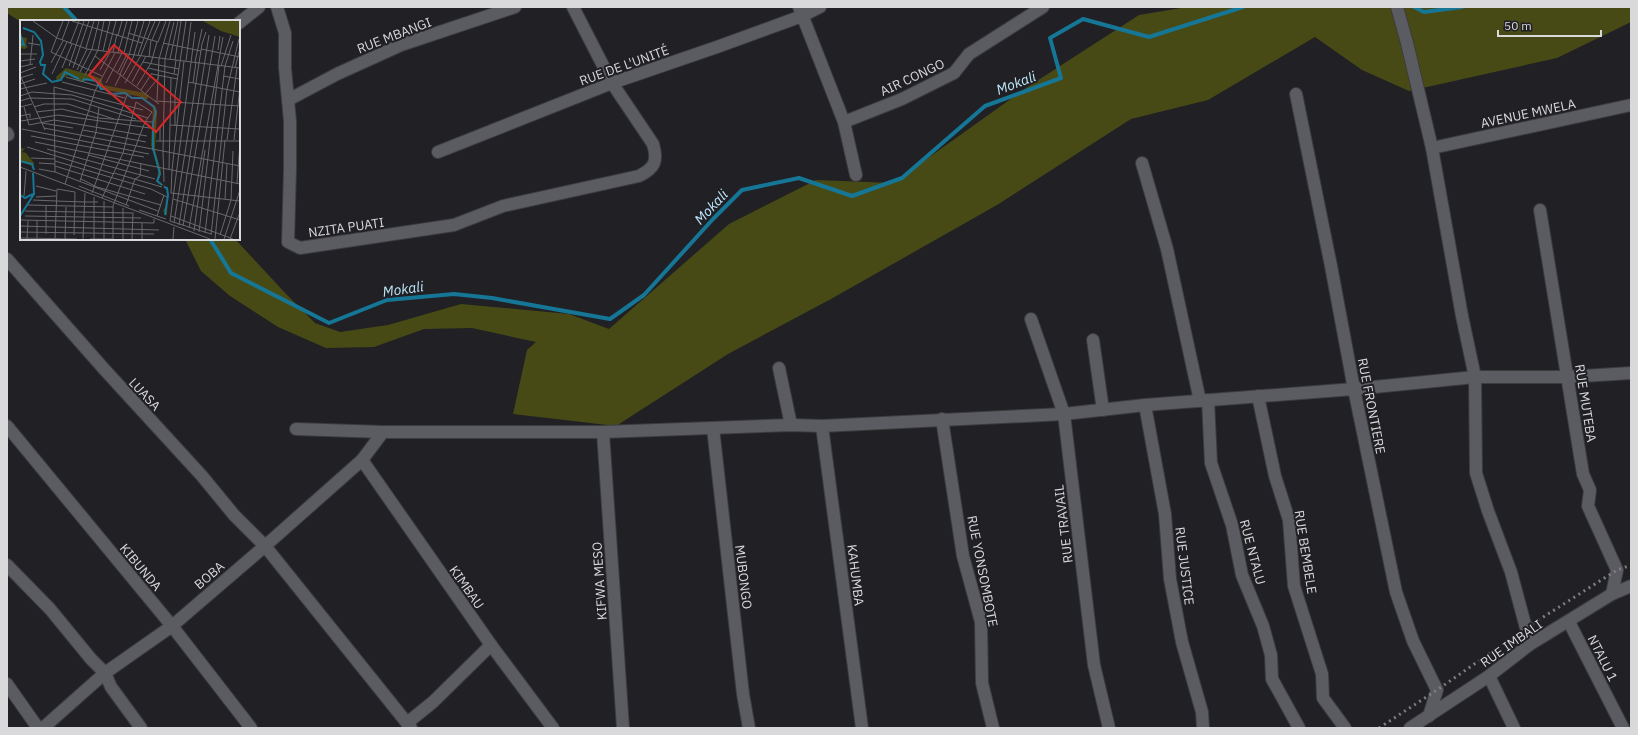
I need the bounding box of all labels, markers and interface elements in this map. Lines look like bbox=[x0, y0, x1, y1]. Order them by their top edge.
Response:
scale bar bbox=[1498, 12, 1601, 38]
street label: RUE MBANGI bbox=[355, 13, 434, 57]
text: 50 m bbox=[1504, 18, 1532, 33]
inset map bbox=[20, 20, 240, 240]
street label: RUE DE L'UNITÉ bbox=[577, 41, 671, 90]
street label: AIR CONGO bbox=[877, 55, 947, 100]
water label: Mokali bbox=[994, 67, 1039, 99]
street label: AVENUE MWELA bbox=[1479, 95, 1578, 132]
water label: Mokali bbox=[690, 186, 732, 228]
street label: NZITA PUATI bbox=[307, 214, 385, 241]
water label: Mokali bbox=[381, 277, 425, 301]
street label: RUE FRONTIERE bbox=[1354, 357, 1389, 456]
street label: RUE MUTEBA bbox=[1571, 363, 1600, 444]
street label: LUASA bbox=[125, 374, 165, 415]
street label: RUE TRAVAIL bbox=[1050, 483, 1077, 564]
street label: RUE BEMBELE bbox=[1291, 509, 1321, 595]
street label: RUE YONSOMBOTE bbox=[963, 514, 1002, 628]
street label: RUE NTALU bbox=[1236, 518, 1269, 587]
street label: RUE JUSTICE bbox=[1171, 526, 1198, 606]
street label: KIBUNDA bbox=[116, 540, 166, 595]
street label: KIFWA MESO bbox=[588, 541, 611, 621]
street label: KAHUMBA bbox=[843, 543, 868, 607]
street label: MUBONGO bbox=[731, 544, 756, 610]
street label: BOBA bbox=[191, 557, 228, 593]
street label: KIMBAU bbox=[445, 562, 488, 612]
street label: RUE IMBALI bbox=[1477, 616, 1546, 671]
street label: NTALU 1 bbox=[1584, 632, 1622, 685]

